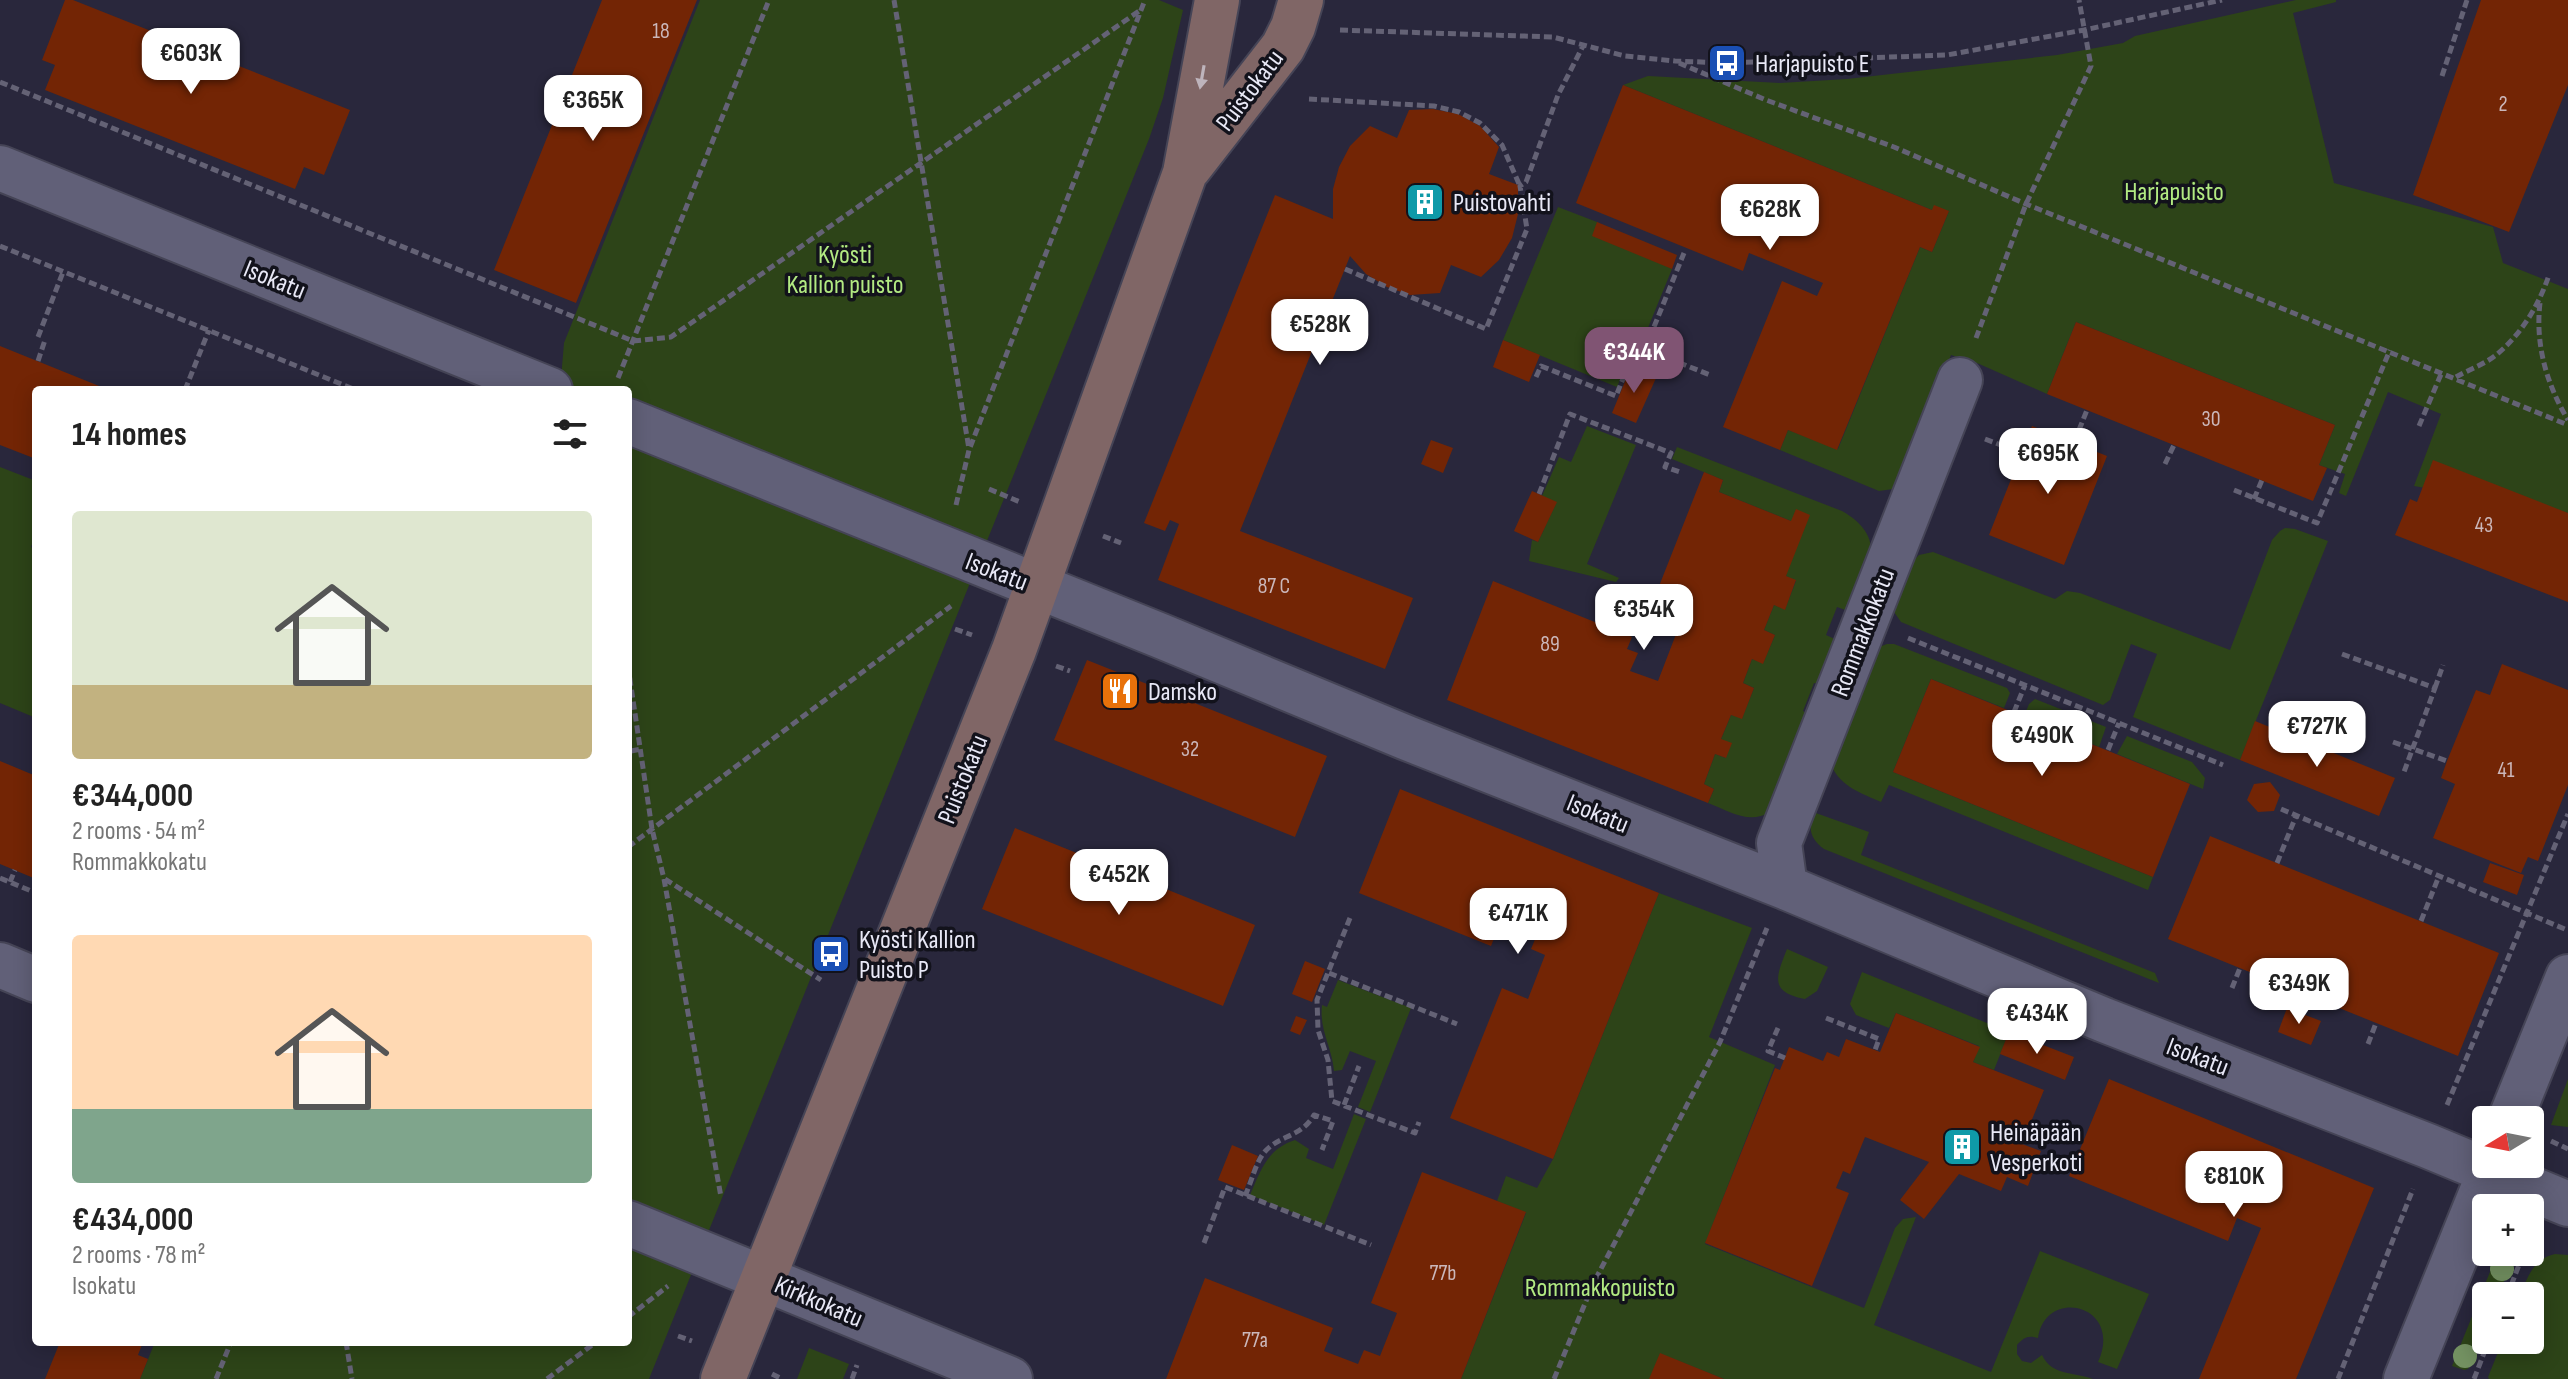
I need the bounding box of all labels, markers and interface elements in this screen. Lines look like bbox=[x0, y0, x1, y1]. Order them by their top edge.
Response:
house number: 18 bbox=[652, 18, 670, 45]
pin: €603K bbox=[135, 28, 247, 96]
text: €603K bbox=[160, 38, 222, 69]
bus stop icon: Harjapuisto E bbox=[1706, 42, 1748, 84]
street label: Puistokatu bbox=[1210, 44, 1291, 137]
place label: Harjapuisto E bbox=[1755, 49, 1870, 80]
one-way arrow bbox=[1196, 64, 1208, 89]
pin: €365K bbox=[537, 75, 649, 143]
text: €365K bbox=[562, 85, 624, 116]
house number: 2 bbox=[2498, 91, 2508, 118]
park label: Harjapuisto bbox=[2124, 177, 2224, 208]
building icon: Puistovahti bbox=[1404, 181, 1446, 223]
pin: €628K bbox=[1714, 184, 1826, 252]
place label: Puistovahti bbox=[1453, 188, 1551, 219]
text: €628K bbox=[1739, 194, 1801, 225]
park label: Kyösti Kallion puisto bbox=[786, 240, 904, 301]
street label: Isokatu bbox=[239, 254, 310, 307]
pin: €528K bbox=[1264, 299, 1376, 367]
text: €528K bbox=[1289, 309, 1351, 340]
pin: €344K bbox=[1578, 327, 1690, 395]
text: €344K bbox=[1603, 337, 1665, 368]
house number: 30 bbox=[2201, 406, 2221, 433]
icon: filters bbox=[548, 412, 592, 456]
text: 14 homes bbox=[72, 414, 187, 455]
pin: €695K bbox=[1992, 428, 2104, 496]
text: €695K bbox=[2017, 438, 2079, 469]
house number: 43 bbox=[2475, 512, 2493, 539]
street label: Isokatu bbox=[961, 546, 1032, 598]
icon: home bbox=[260, 563, 404, 707]
street label: Rommakkokatu bbox=[1825, 564, 1902, 701]
house number: 87 C bbox=[1258, 573, 1290, 600]
pin: €354K bbox=[1588, 584, 1700, 652]
text: €354K bbox=[1613, 594, 1675, 625]
house number: 89 bbox=[1540, 631, 1560, 658]
restaurant icon: Damsko bbox=[1099, 670, 1141, 712]
place label: Damsko bbox=[1148, 677, 1217, 708]
pin: €727K bbox=[2261, 701, 2373, 769]
pin: €490K bbox=[1986, 710, 2098, 778]
text: €727K bbox=[2287, 711, 2347, 742]
text: €490K bbox=[2010, 720, 2074, 751]
street label: Puistokatu bbox=[932, 731, 995, 829]
house number: 32 bbox=[1181, 736, 1199, 763]
house number: 41 bbox=[2498, 757, 2515, 784]
text: €344,000 bbox=[72, 775, 193, 816]
street label: Isokatu bbox=[1562, 788, 1633, 841]
text: 2 rooms · 54 m² bbox=[72, 816, 205, 847]
text: Rommakkokatu bbox=[72, 847, 207, 878]
pin: €452K bbox=[1063, 849, 1175, 917]
text: €452K bbox=[1088, 859, 1150, 890]
pin: €471K bbox=[1462, 888, 1574, 956]
text: €471K bbox=[1488, 898, 1548, 929]
place label: Kyösti Kallion Puisto P bbox=[859, 925, 976, 986]
bus stop icon: Kyösti Kallion Puisto P bbox=[810, 933, 852, 975]
pin: €349K bbox=[2243, 958, 2355, 1026]
text: €349K bbox=[2268, 968, 2330, 999]
icon: home bbox=[260, 987, 404, 1131]
pin: €434K bbox=[1981, 988, 2093, 1056]
text: €434K bbox=[2006, 998, 2068, 1029]
street label: Isokatu bbox=[2162, 1031, 2233, 1083]
north arrow bbox=[2472, 1106, 2544, 1178]
map controls bbox=[2472, 1106, 2544, 1354]
place label: Heinäpään Vesperkoti bbox=[1990, 1118, 2082, 1179]
building icon: Heinäpään Vesperkoti bbox=[1941, 1126, 1983, 1168]
pin: €810K bbox=[2178, 1151, 2290, 1219]
text: €810K bbox=[2204, 1161, 2264, 1192]
button: + bbox=[2472, 1194, 2544, 1266]
text: €434,000 bbox=[72, 1199, 193, 1240]
text: 2 rooms · 78 m² bbox=[72, 1240, 206, 1271]
house number: 77b bbox=[1430, 1260, 1456, 1287]
street label: Kirkkokatu bbox=[770, 1270, 867, 1335]
text: Isokatu bbox=[72, 1271, 136, 1302]
park label: Rommakkopuisto bbox=[1525, 1273, 1675, 1304]
button: − bbox=[2472, 1282, 2544, 1354]
house number: 77a bbox=[1242, 1327, 1268, 1354]

